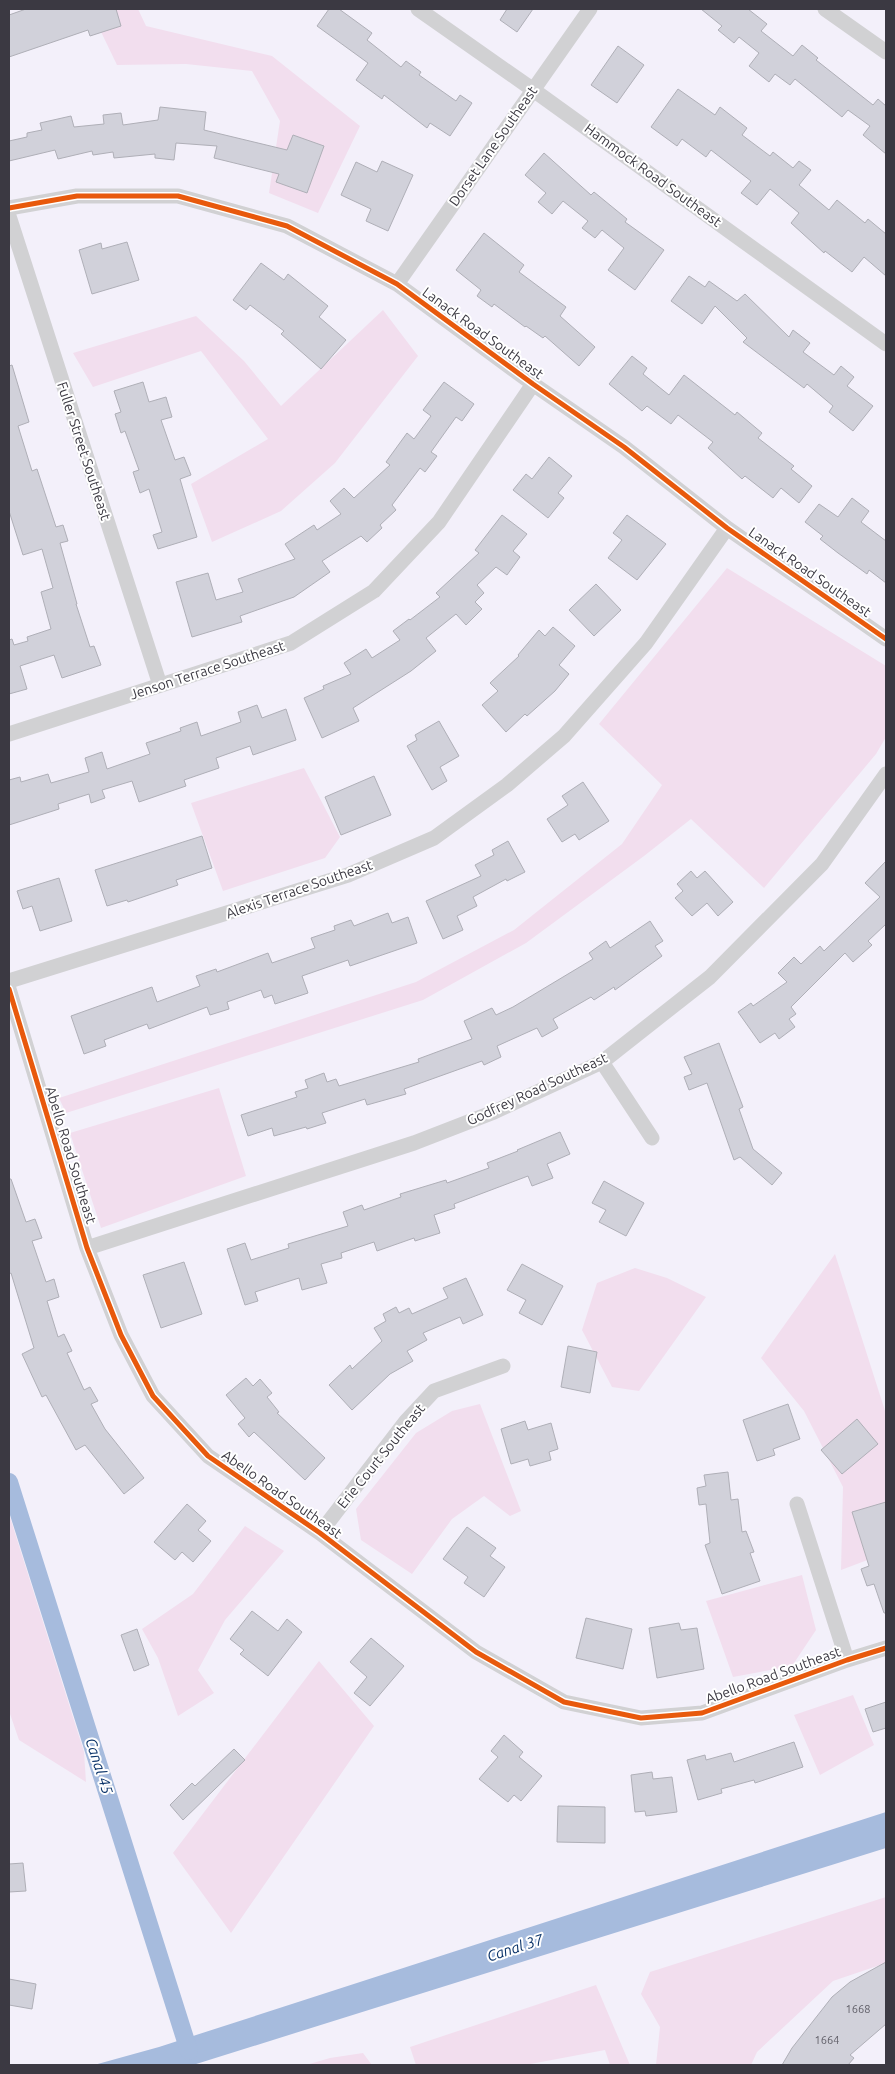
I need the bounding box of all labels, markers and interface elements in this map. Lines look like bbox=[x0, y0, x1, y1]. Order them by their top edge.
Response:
street label: Dorset Lane Southeast bbox=[446, 83, 541, 209]
street label: Hammock Road Southeast bbox=[582, 120, 725, 230]
street label: Lanack Road Southeast bbox=[420, 284, 547, 382]
street label: Fuller Street Southeast bbox=[54, 380, 114, 523]
street label: Lanack Road Southeast bbox=[746, 524, 875, 621]
street label: Jenson Terrace Southeast bbox=[128, 637, 287, 703]
street label: Alexis Terrace Southeast bbox=[224, 856, 375, 922]
street label: Godfrey Road Southeast bbox=[464, 1049, 610, 1129]
street label: Abello Road Southeast bbox=[42, 1084, 100, 1226]
street label: Erie Court Southeast bbox=[334, 1400, 428, 1511]
street label: Abello Road Southeast bbox=[219, 1447, 345, 1542]
street label: Abello Road Southeast bbox=[703, 1643, 843, 1707]
water label: Canal 45 bbox=[82, 1736, 117, 1797]
water label: Canal 37 bbox=[485, 1930, 546, 1965]
house number: 1668 bbox=[846, 2003, 870, 2015]
house number: 1664 bbox=[815, 2034, 839, 2046]

